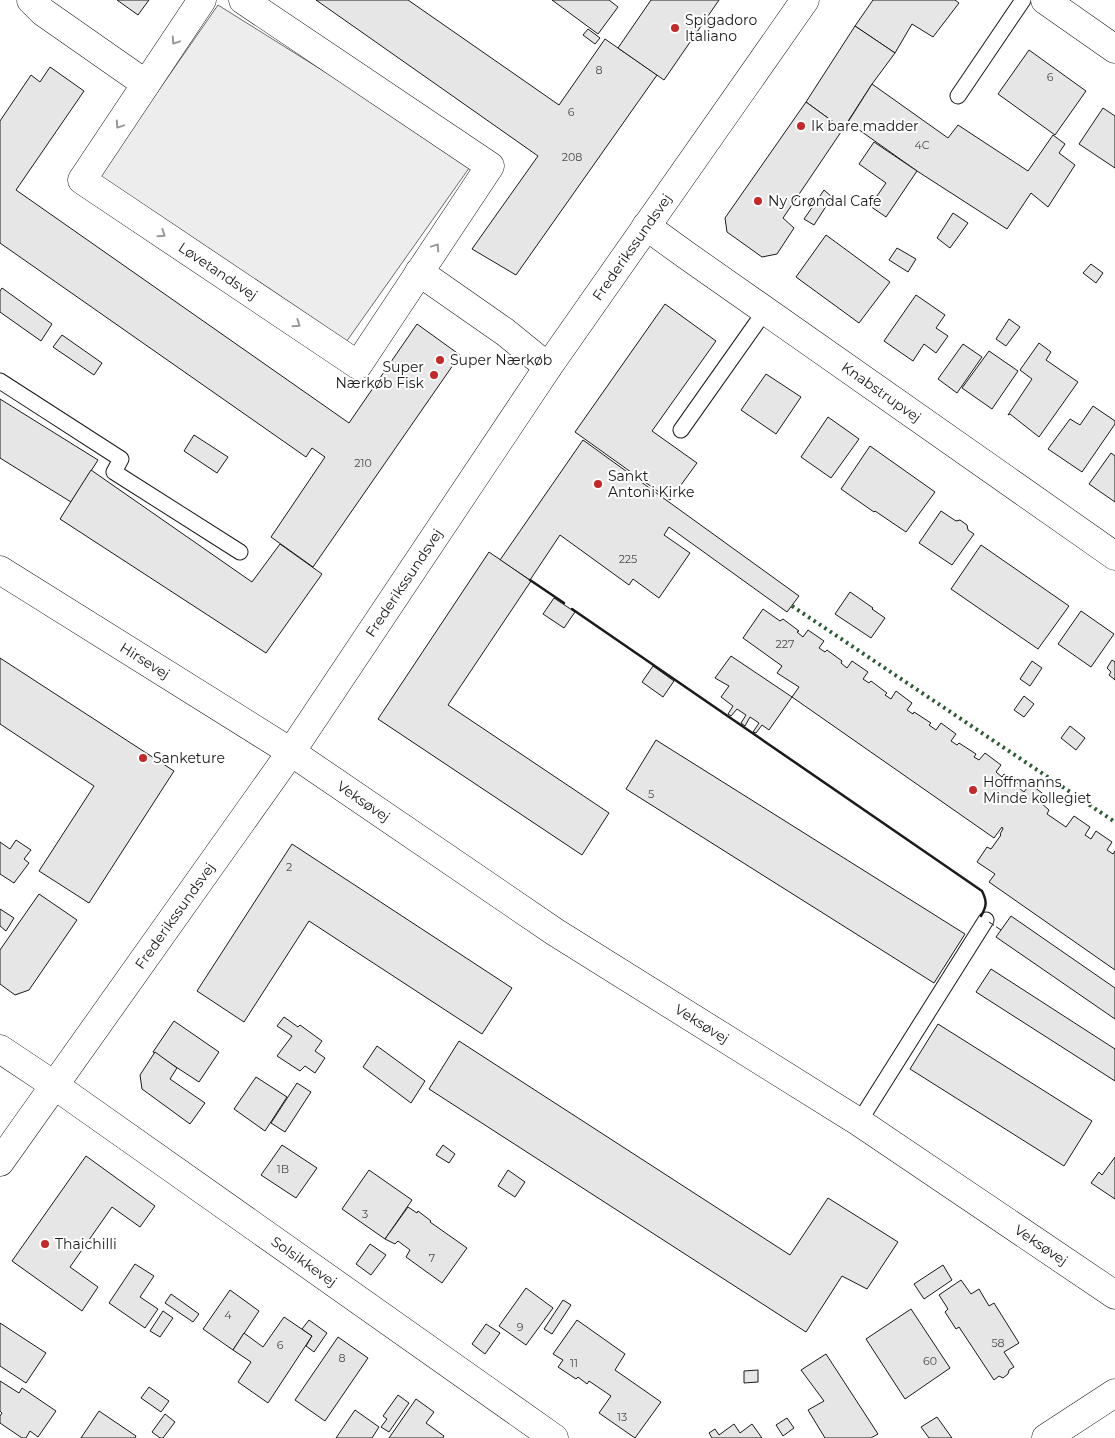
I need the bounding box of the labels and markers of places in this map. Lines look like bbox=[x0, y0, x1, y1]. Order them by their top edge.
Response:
place label: Spigadoro Italiano bbox=[685, 11, 757, 45]
marker: Spigadoro Italiano bbox=[669, 22, 681, 34]
place label: Ik bare madder bbox=[811, 117, 919, 135]
marker: Ik bare madder bbox=[795, 120, 807, 132]
place label: Ny Grøndal Cafe bbox=[768, 192, 881, 210]
marker: Ny Grøndal Cafe bbox=[752, 195, 764, 207]
place label: Super Nærkøb bbox=[450, 351, 552, 369]
marker: Super Nærkøb bbox=[434, 354, 446, 366]
place label: Super Nærkøb Fisk bbox=[335, 358, 425, 392]
marker: Super Nærkøb Fisk bbox=[428, 369, 440, 381]
place label: Sankt Antoni Kirke bbox=[608, 467, 694, 501]
marker: Sankt Antoni Kirke bbox=[592, 478, 604, 490]
place label: Sanketure bbox=[153, 749, 225, 767]
marker: Sanketure bbox=[137, 752, 149, 764]
place label: Hoffmanns Minde kollegiet bbox=[983, 773, 1092, 807]
marker: Hoffmanns Minde kollegiet bbox=[967, 784, 979, 796]
place label: Thaichilli bbox=[55, 1235, 117, 1253]
marker: Thaichilli bbox=[39, 1238, 51, 1250]

